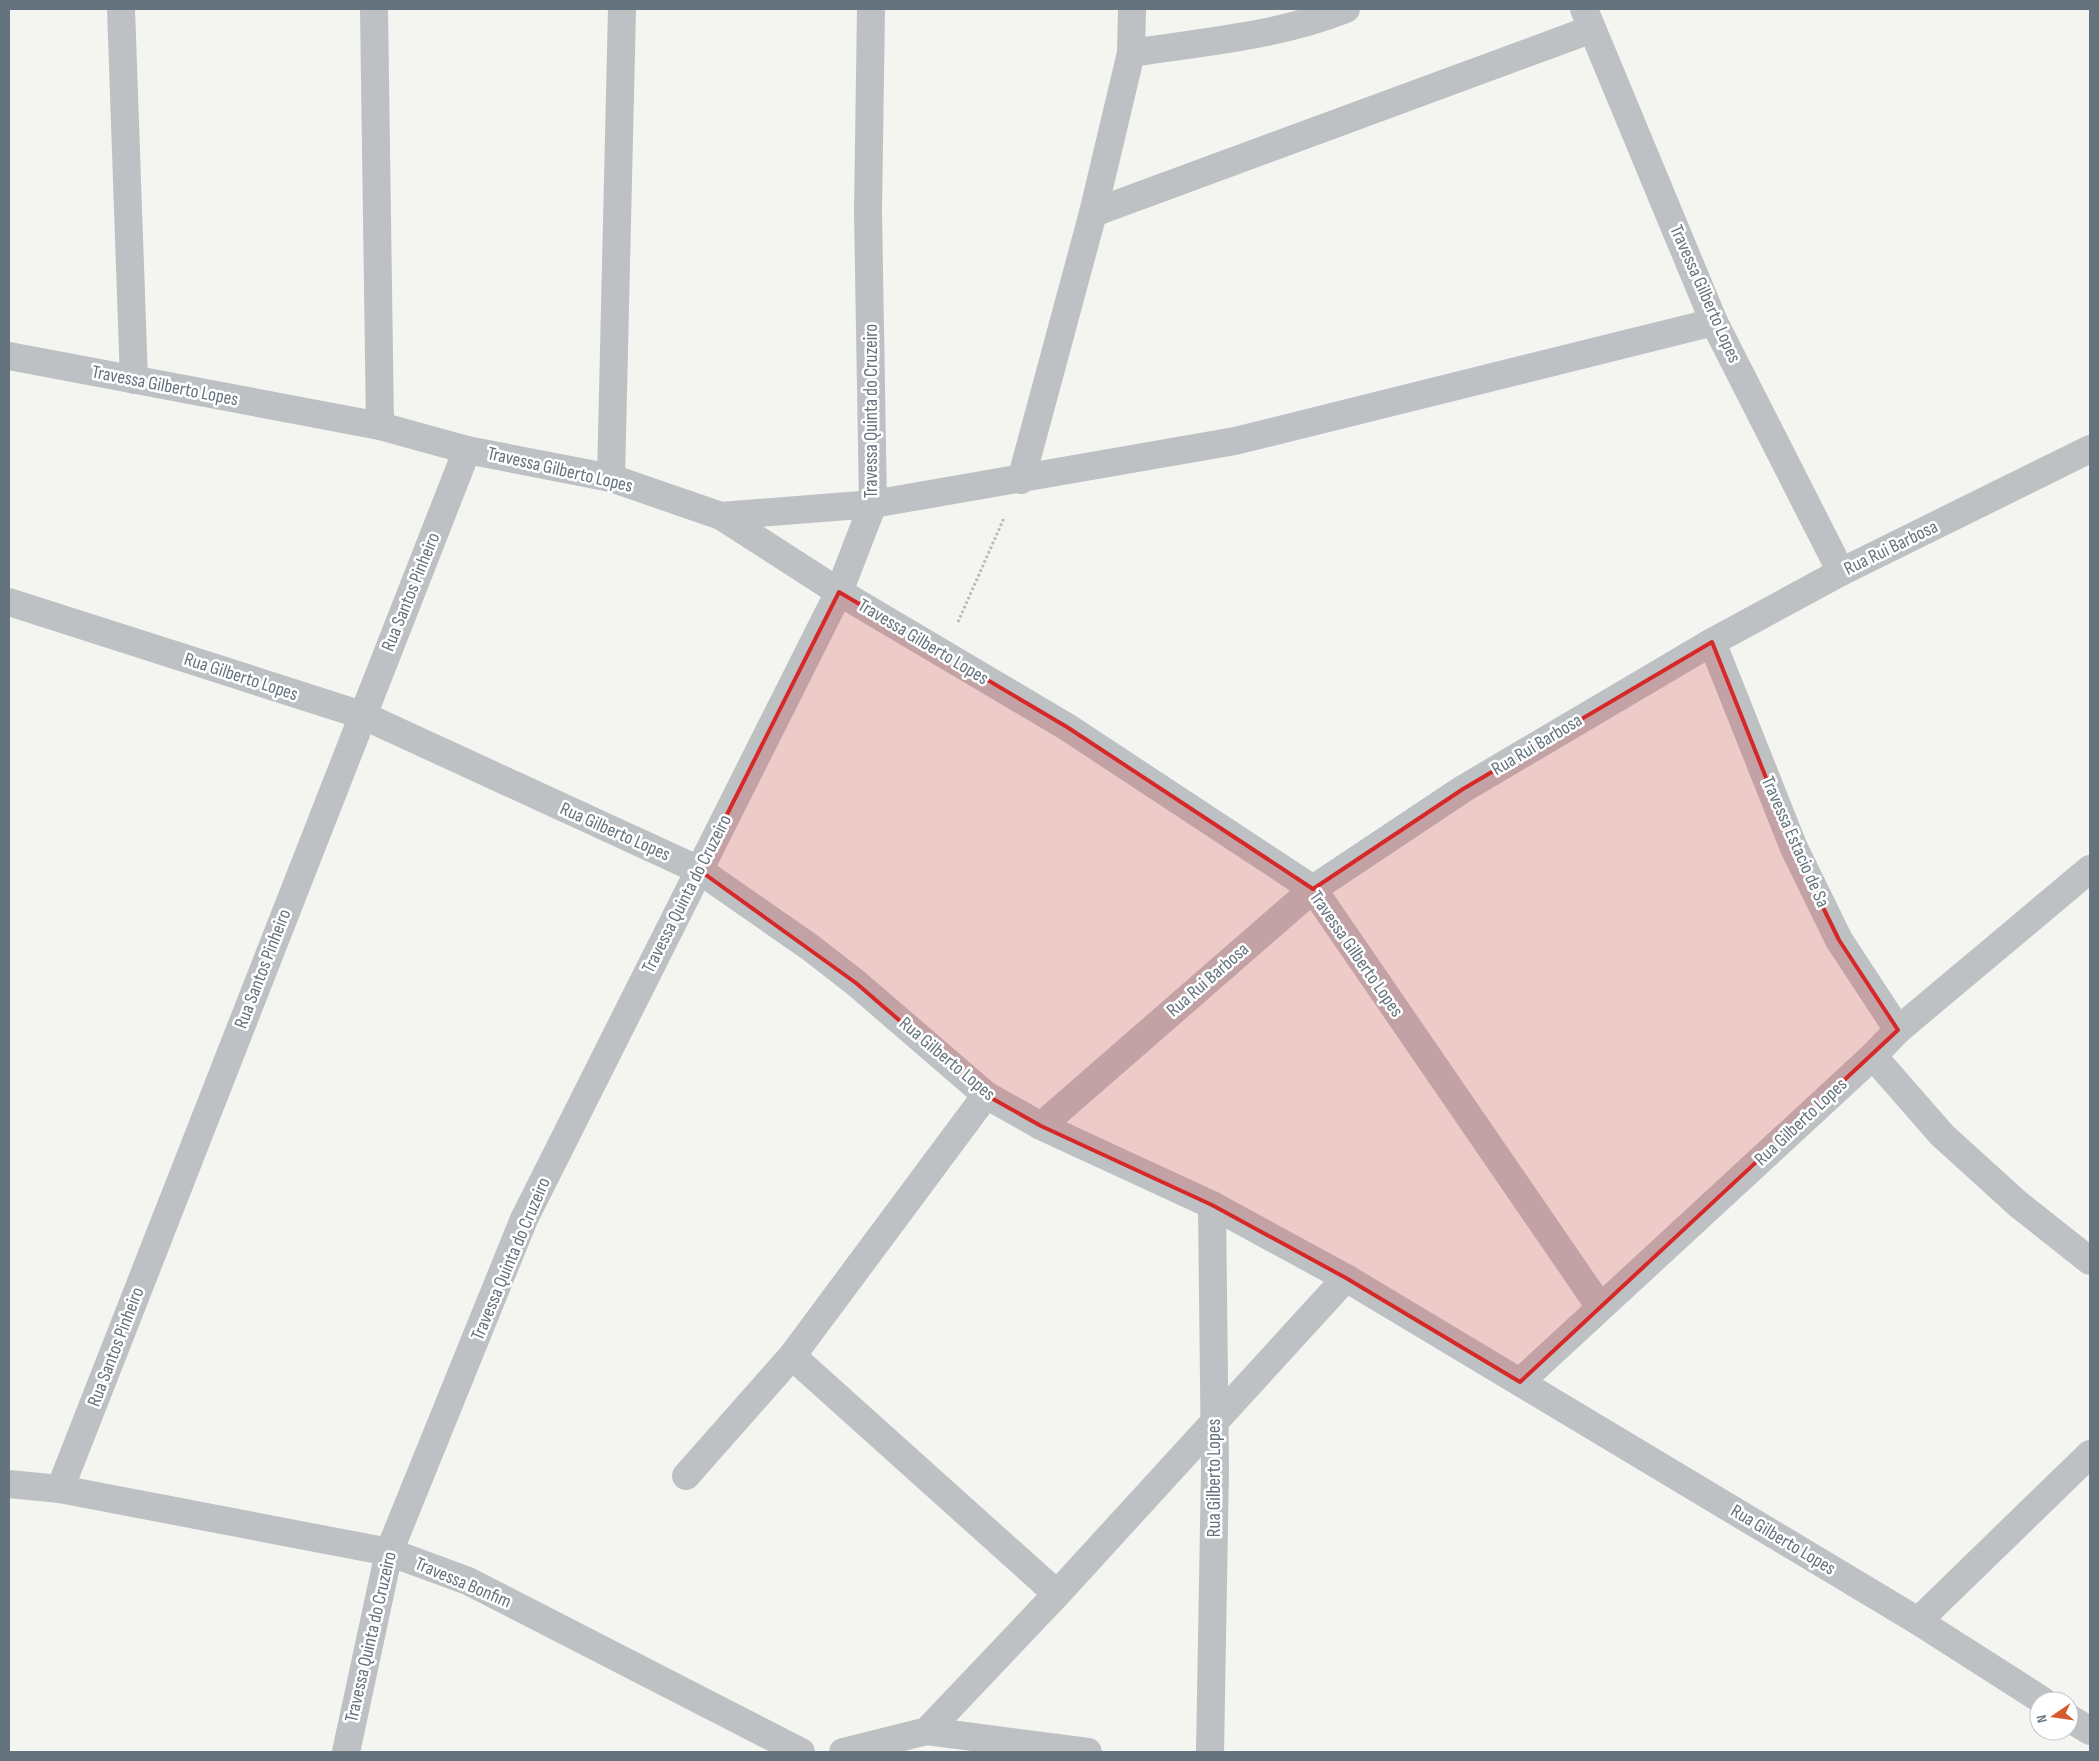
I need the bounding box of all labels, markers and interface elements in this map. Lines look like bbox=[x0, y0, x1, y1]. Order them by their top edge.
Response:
street label: Travessa Gilberto Lopes bbox=[1664, 221, 1746, 367]
street label: Travessa Quinta do Cruzeiro bbox=[860, 324, 883, 498]
street label: Travessa Gilberto Lopes bbox=[90, 361, 240, 411]
street label: Travessa Gilberto Lopes bbox=[485, 442, 635, 498]
street label: Rua Rui Barbosa bbox=[1840, 515, 1942, 581]
street label: Rua Santos Pinheiro bbox=[377, 529, 445, 655]
street label: Travessa Gilberto Lopes bbox=[853, 594, 993, 690]
street label: Rua Gilberto Lopes bbox=[181, 648, 301, 706]
street label: Rua Rui Barbosa bbox=[1488, 709, 1586, 781]
street label: Travessa Estacio de Sa bbox=[1756, 773, 1834, 911]
street label: Rua Gilberto Lopes bbox=[556, 797, 674, 867]
street label: Travessa Quinta do Cruzeiro bbox=[637, 811, 737, 977]
street label: Travessa Gilberto Lopes bbox=[1304, 887, 1408, 1022]
street label: Rua Santos Pinheiro bbox=[230, 906, 296, 1032]
street label: Rua Rui Barbosa bbox=[1162, 938, 1254, 1022]
street label: Rua Gilberto Lopes bbox=[894, 1012, 1000, 1106]
street label: Rua Gilberto Lopes bbox=[1750, 1073, 1852, 1171]
street label: Travessa Quinta do Cruzeiro bbox=[466, 1174, 556, 1344]
street label: Rua Santos Pinheiro bbox=[83, 1284, 149, 1410]
street label: Rua Gilberto Lopes bbox=[1203, 1419, 1226, 1537]
street label: Rua Gilberto Lopes bbox=[1726, 1500, 1840, 1580]
street label: Travessa Quinta do Cruzeiro bbox=[340, 1549, 402, 1725]
street label: Travessa Bonfim bbox=[411, 1552, 515, 1614]
north arrow bbox=[2029, 1691, 2079, 1741]
text: N bbox=[2033, 1713, 2051, 1724]

